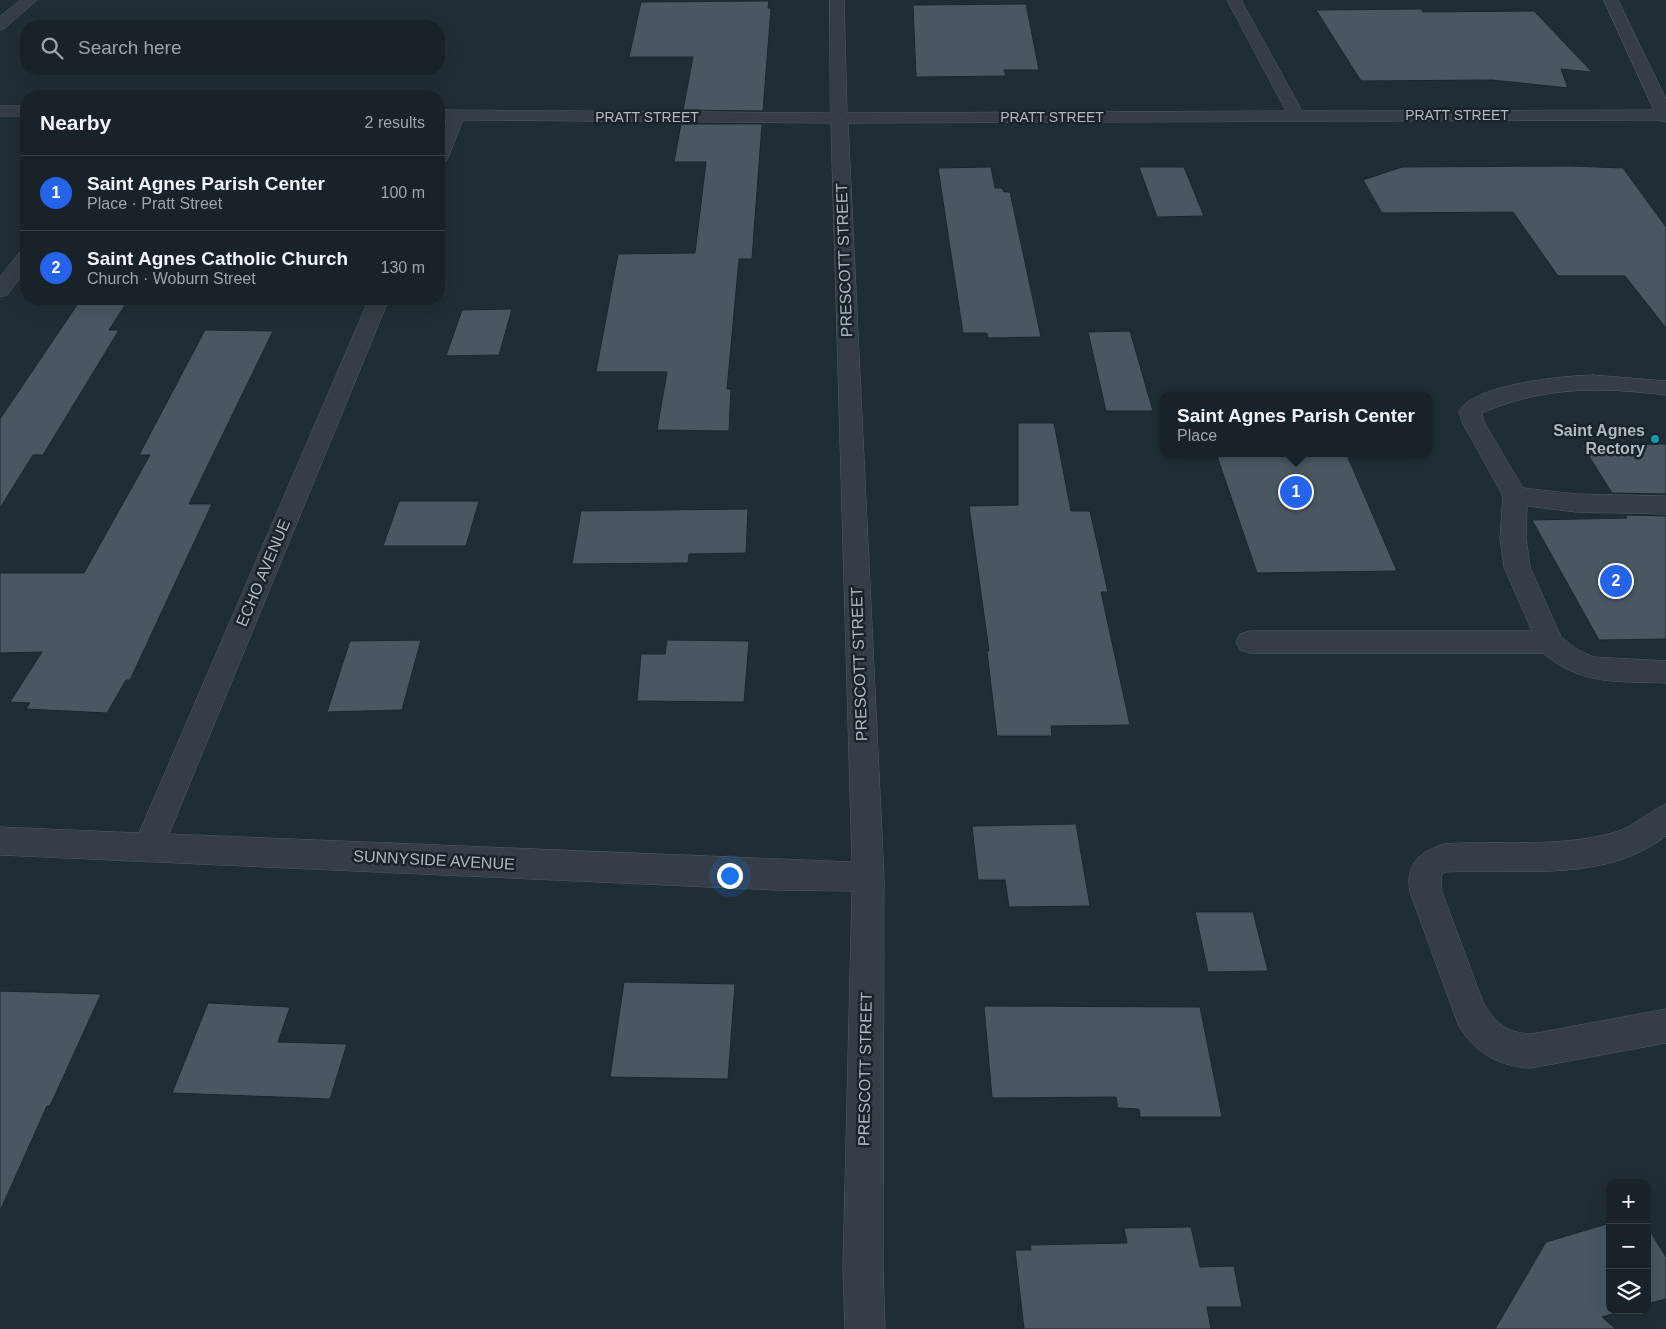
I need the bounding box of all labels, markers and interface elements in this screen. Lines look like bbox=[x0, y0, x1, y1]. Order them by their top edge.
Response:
search box bbox=[20, 20, 445, 75]
icon: search bbox=[38, 34, 66, 62]
text: Search here bbox=[78, 37, 182, 58]
street label: PRATT STREET bbox=[1405, 107, 1509, 123]
street label: PRATT STREET bbox=[595, 109, 699, 125]
street label: PRATT STREET bbox=[1000, 109, 1104, 125]
text: Nearby bbox=[40, 111, 111, 134]
text: 2 results bbox=[365, 114, 425, 131]
text: Saint Agnes Parish Center bbox=[87, 173, 325, 194]
street label: PRESCOTT STREET bbox=[833, 182, 855, 337]
text: 1 bbox=[52, 184, 60, 201]
text: 100 m bbox=[381, 184, 425, 201]
text: Place · Pratt Street bbox=[87, 195, 222, 212]
text: Saint Agnes Catholic Church bbox=[87, 248, 348, 269]
text: 2 bbox=[52, 259, 60, 276]
text: 130 m bbox=[381, 259, 425, 276]
text: Church · Woburn Street bbox=[87, 270, 256, 287]
popup bbox=[1160, 392, 1432, 457]
text: Saint Agnes Parish Center bbox=[1177, 405, 1415, 426]
place label: Saint Agnes Rectory bbox=[1553, 422, 1645, 457]
text: Place bbox=[1177, 427, 1217, 444]
marker: Saint Agnes Rectory bbox=[1649, 433, 1661, 445]
pin: 1 bbox=[1280, 473, 1312, 511]
street label: ECHO AVENUE bbox=[233, 517, 293, 629]
pin: 2 bbox=[1600, 562, 1632, 600]
street label: PRESCOTT STREET bbox=[848, 586, 870, 741]
street label: SUNNYSIDE AVENUE bbox=[353, 847, 515, 873]
your location bbox=[717, 863, 743, 889]
street label: PRESCOTT STREET bbox=[855, 991, 875, 1146]
map controls bbox=[1606, 1179, 1651, 1314]
button: + bbox=[1606, 1179, 1651, 1224]
button: − bbox=[1606, 1224, 1651, 1269]
button: layers bbox=[1606, 1269, 1651, 1314]

